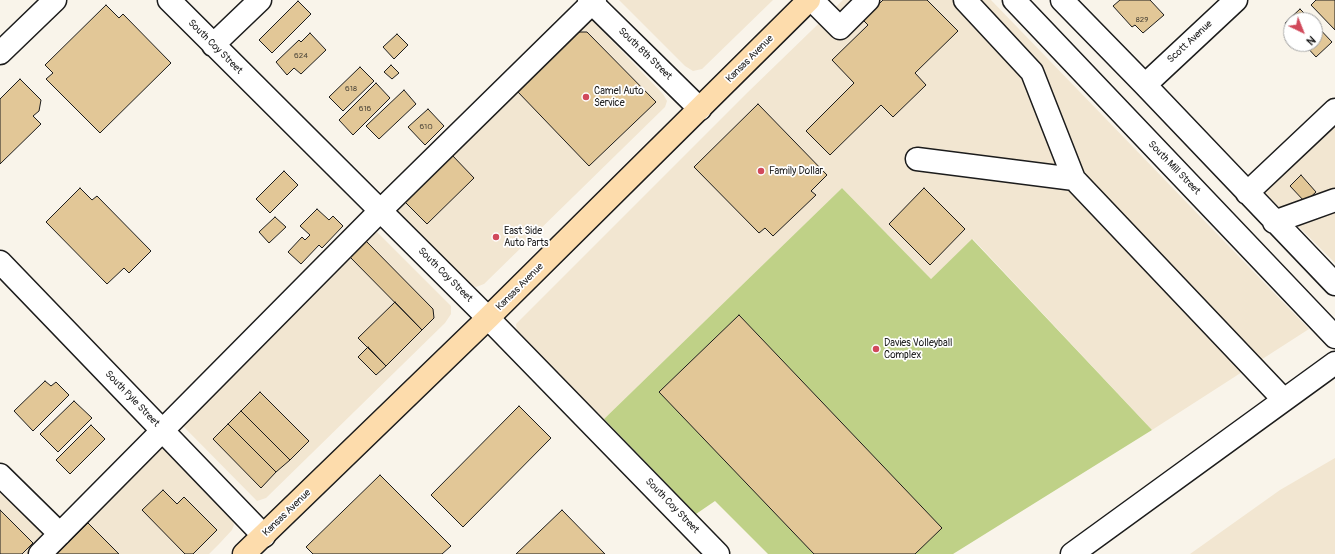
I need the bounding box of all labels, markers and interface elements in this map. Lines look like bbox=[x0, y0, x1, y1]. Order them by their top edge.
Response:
north arrow bbox=[1283, 12, 1323, 52]
house number: 829 bbox=[1136, 15, 1148, 25]
street label: South Coy Street bbox=[185, 17, 245, 77]
street label: Scott Avenue bbox=[1165, 18, 1215, 66]
street label: South 8th Street bbox=[616, 25, 674, 83]
street label: Kansas Avenue bbox=[724, 33, 776, 85]
text: N bbox=[1304, 33, 1318, 48]
house number: 624 bbox=[294, 51, 308, 61]
house number: 618 bbox=[345, 84, 357, 94]
place label: Camel Auto Service bbox=[594, 85, 644, 108]
marker: Camel Auto Service bbox=[581, 92, 591, 102]
house number: 616 bbox=[359, 104, 371, 114]
house number: 610 bbox=[419, 122, 433, 132]
street label: South Mill Street bbox=[1145, 139, 1203, 197]
place label: Family Dollar bbox=[769, 165, 823, 177]
marker: Family Dollar bbox=[756, 166, 766, 176]
place label: East Side Auto Parts bbox=[504, 225, 549, 248]
marker: East Side Auto Parts bbox=[491, 232, 501, 242]
street label: South Coy Street bbox=[415, 245, 475, 305]
street label: Kansas Avenue bbox=[494, 261, 546, 313]
place label: Davies Volleyball Complex bbox=[884, 337, 952, 360]
marker: Davies Volleyball Complex bbox=[871, 344, 881, 354]
street label: South Pyle Street bbox=[102, 368, 162, 430]
street label: South Coy Street bbox=[643, 476, 701, 536]
street label: Kansas Avenue bbox=[260, 487, 314, 539]

